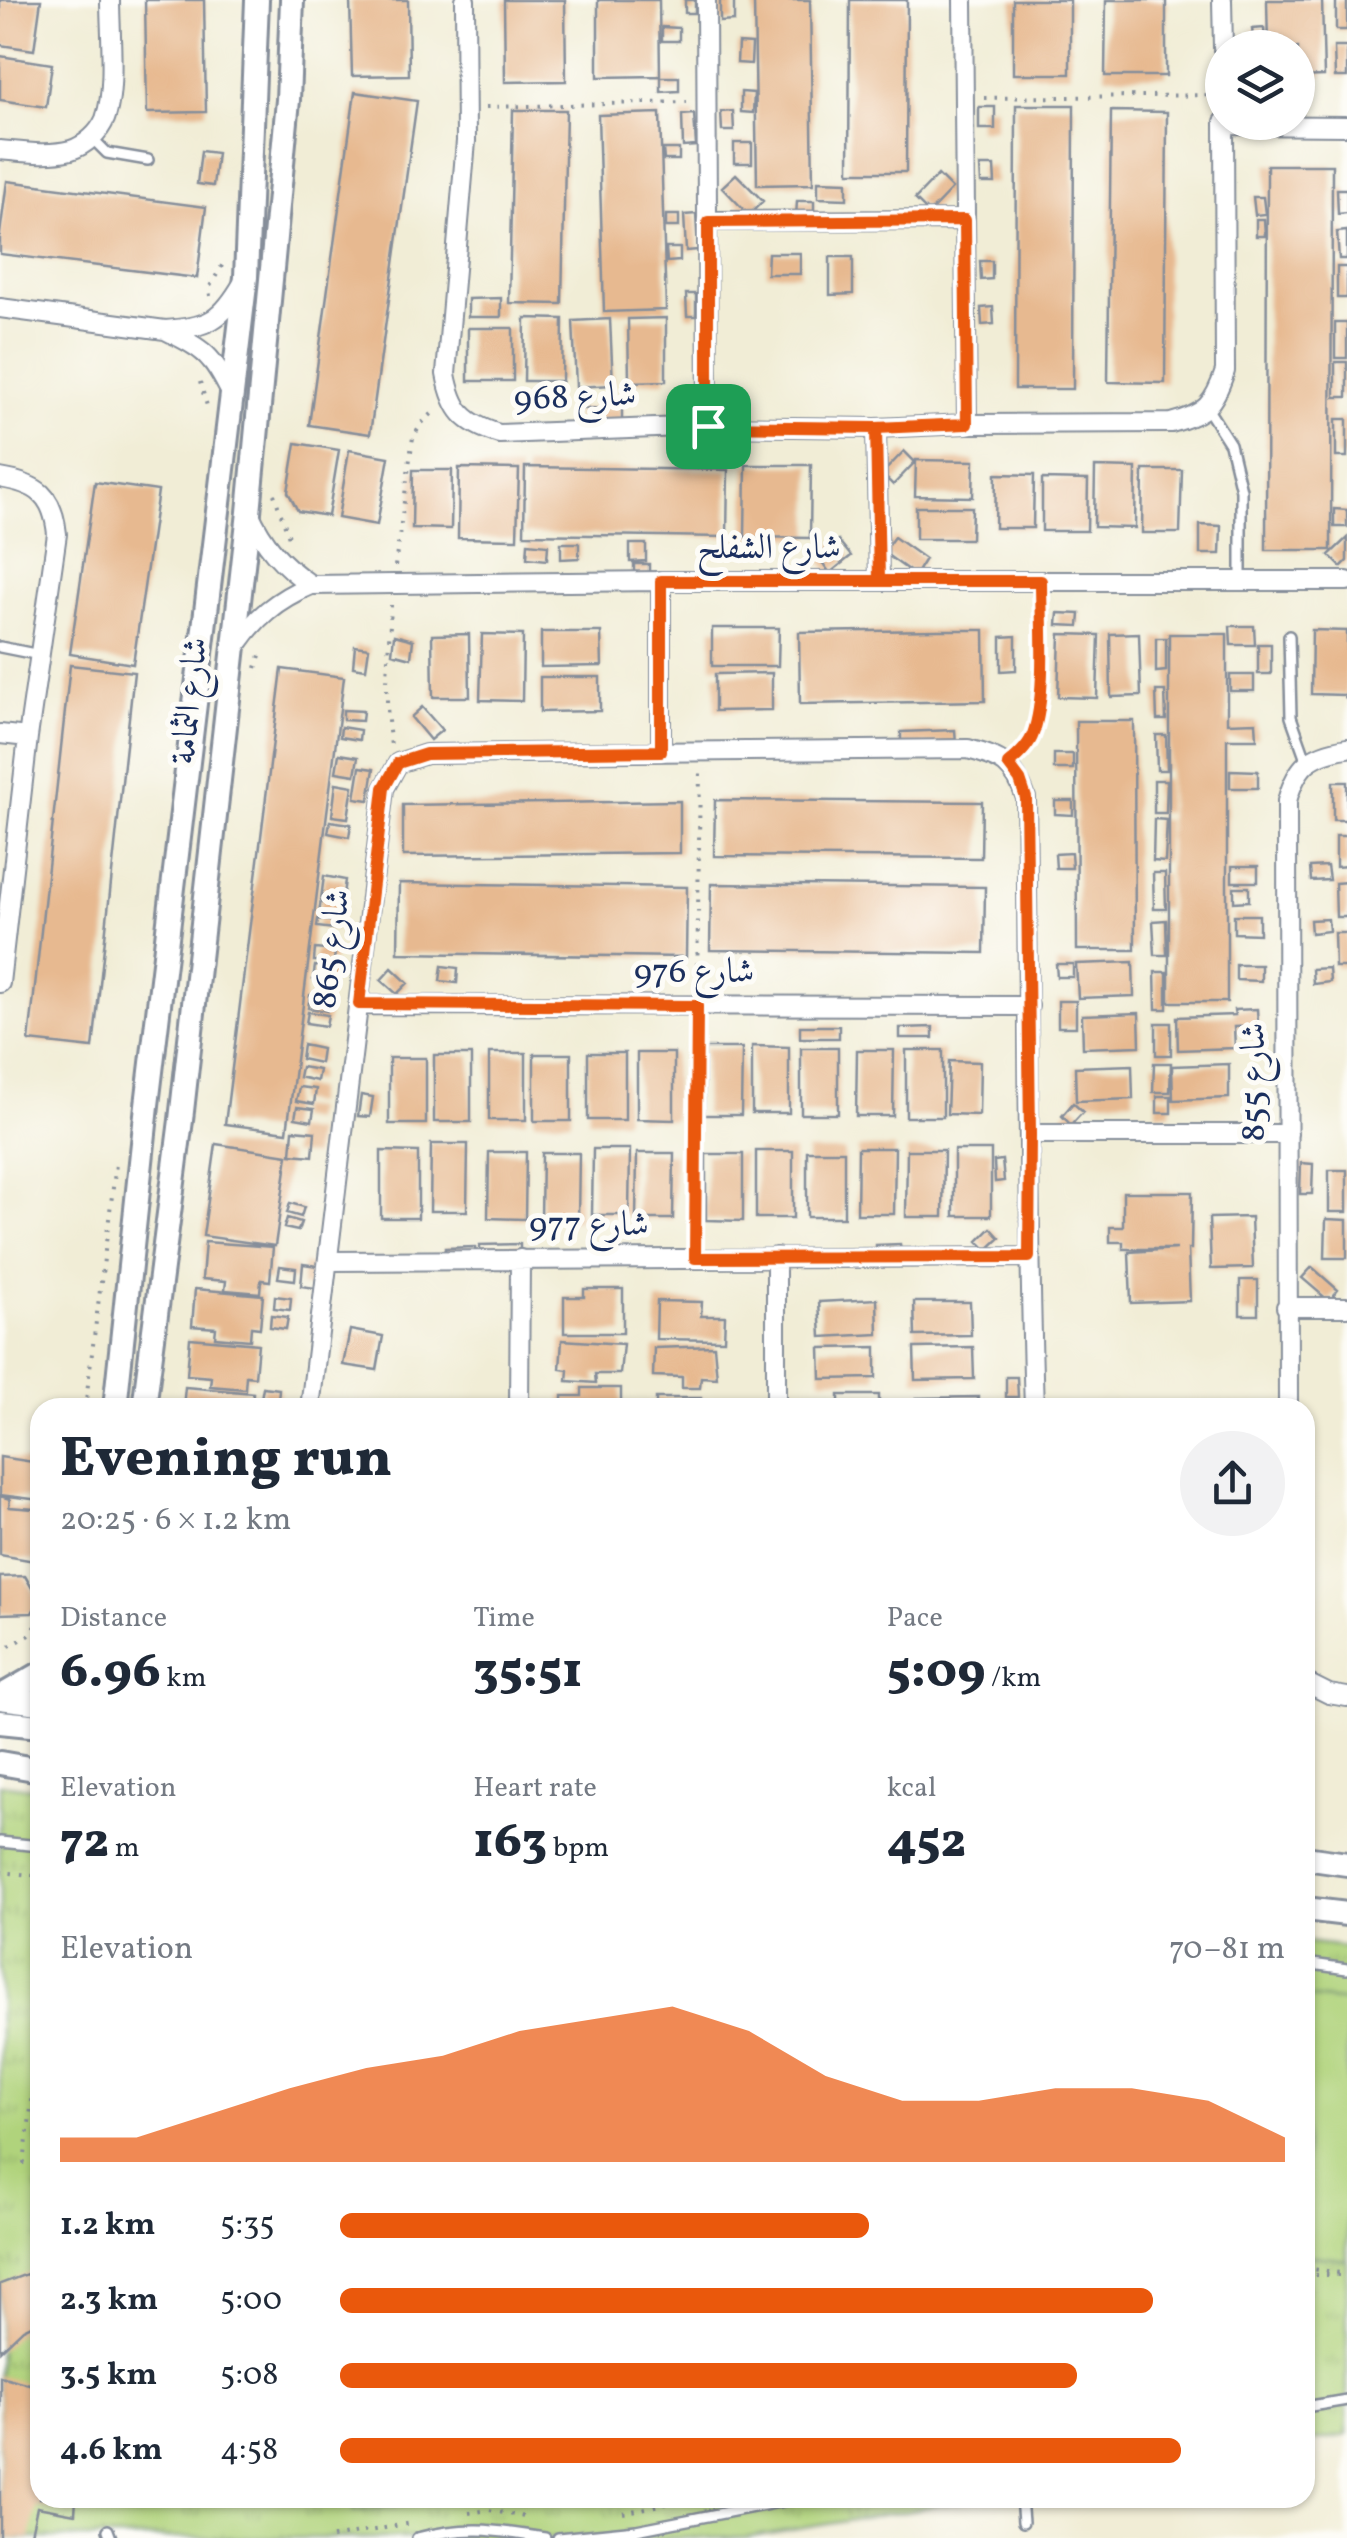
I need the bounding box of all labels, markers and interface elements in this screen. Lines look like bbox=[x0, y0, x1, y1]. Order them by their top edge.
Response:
map controls bbox=[1205, 30, 1315, 140]
button: layers bbox=[1205, 30, 1315, 140]
street label: شارع 968 bbox=[513, 372, 637, 426]
pin bbox=[666, 384, 751, 469]
icon: arrive bbox=[681, 399, 736, 454]
street label: شارع الشفلح bbox=[697, 525, 841, 577]
street label: شارع الثمامة bbox=[160, 635, 224, 767]
street label: شارع 865 bbox=[302, 886, 366, 1012]
street label: شارع 976 bbox=[634, 949, 754, 999]
street label: شارع 855 bbox=[1231, 1023, 1281, 1141]
street label: شارع 977 bbox=[529, 1202, 649, 1252]
text: Evening run bbox=[60, 1423, 392, 1499]
button: share bbox=[1180, 1431, 1285, 1536]
text: 20:25 · 6 × 1.2 km bbox=[60, 1499, 291, 1543]
text: Distance bbox=[60, 1599, 167, 1638]
text: Time bbox=[473, 1599, 535, 1638]
text: Pace bbox=[887, 1599, 943, 1638]
text: 6.96 bbox=[60, 1638, 161, 1708]
text: 35:51 bbox=[473, 1638, 582, 1708]
text: 5:09 bbox=[887, 1638, 985, 1708]
text: km bbox=[161, 1659, 206, 1698]
text: /km bbox=[985, 1659, 1041, 1698]
text: Elevation bbox=[60, 1769, 176, 1808]
text: Heart rate bbox=[473, 1769, 597, 1808]
text: kcal bbox=[887, 1769, 936, 1808]
text: 72 bbox=[60, 1808, 109, 1878]
text: 163 bbox=[473, 1808, 547, 1878]
text: 452 bbox=[887, 1808, 966, 1878]
text: m bbox=[109, 1829, 140, 1868]
text: bpm bbox=[547, 1829, 609, 1868]
text: Elevation bbox=[60, 1928, 193, 1972]
text: 70–81 m bbox=[1169, 1928, 1285, 1972]
text: 1.2 km bbox=[60, 2204, 155, 2248]
text: 5:35 bbox=[220, 2204, 275, 2248]
text: 2.3 km bbox=[60, 2279, 158, 2323]
text: 5:00 bbox=[220, 2279, 282, 2323]
text: 3.5 km bbox=[60, 2354, 157, 2398]
text: 5:08 bbox=[220, 2354, 278, 2398]
text: 4.6 km bbox=[60, 2429, 163, 2473]
text: 4:58 bbox=[220, 2429, 278, 2473]

